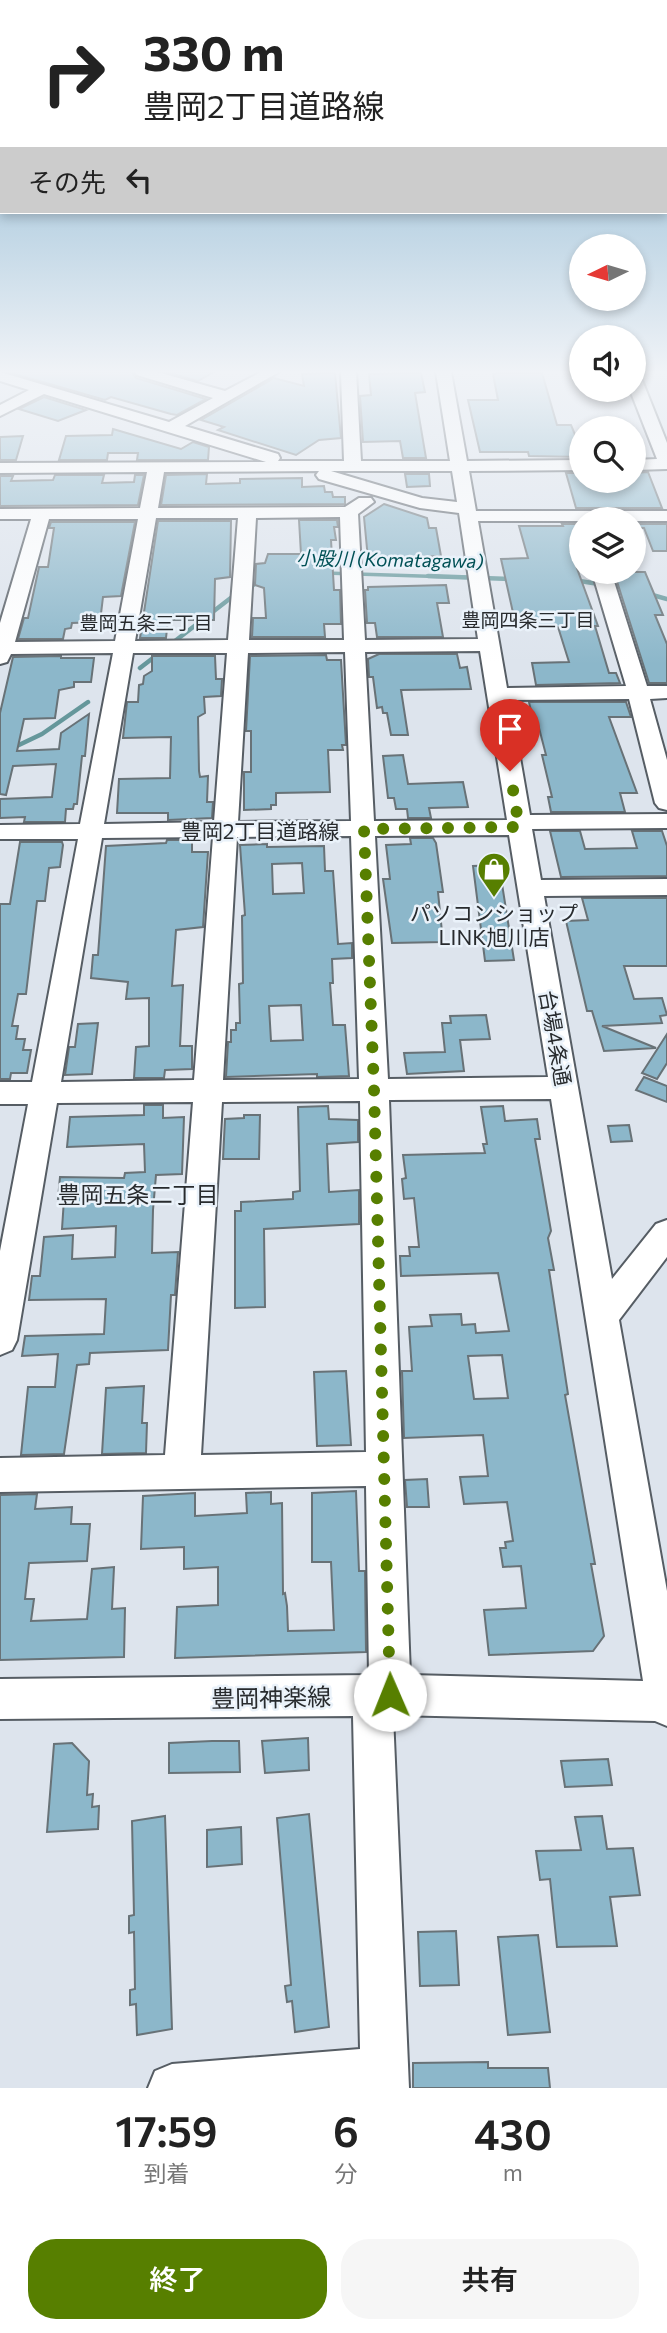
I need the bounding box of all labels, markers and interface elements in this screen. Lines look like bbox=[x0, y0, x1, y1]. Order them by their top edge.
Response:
text: 330 m bbox=[143, 21, 284, 81]
icon: right bbox=[28, 28, 119, 119]
text: 豊岡2丁目道路線 bbox=[143, 85, 385, 125]
icon: left bbox=[120, 161, 158, 199]
text: その先 bbox=[28, 166, 106, 197]
north arrow bbox=[569, 234, 646, 312]
map controls bbox=[569, 234, 646, 584]
button: sound bbox=[569, 325, 646, 402]
button: search bbox=[569, 416, 646, 493]
button: layers bbox=[569, 507, 646, 584]
water label: 小股川 (Komatagawa) bbox=[296, 546, 484, 572]
district label: 豊岡四条三丁目 bbox=[461, 608, 595, 631]
district label: 豊岡五条三丁目 bbox=[79, 611, 213, 634]
pin bbox=[480, 699, 540, 771]
icon: arrive bbox=[491, 710, 529, 748]
street label: 豊岡2丁目道路線 bbox=[181, 818, 339, 843]
shop icon: パソコンショップ LINK旭川店 bbox=[475, 850, 513, 899]
place label: パソコンショップ LINK旭川店 bbox=[410, 900, 578, 949]
street label: 台場4条通 bbox=[535, 988, 577, 1088]
district label: 豊岡五条二丁目 bbox=[58, 1180, 219, 1208]
position arrow bbox=[353, 1658, 427, 1732]
street label: 豊岡神楽線 bbox=[211, 1681, 331, 1713]
text: 17:59 bbox=[115, 2104, 218, 2156]
text: 6 bbox=[333, 2104, 359, 2156]
text: 430 bbox=[474, 2107, 552, 2159]
text: m bbox=[503, 2158, 523, 2186]
text: 到着 bbox=[143, 2159, 189, 2187]
text: 分 bbox=[334, 2159, 357, 2187]
button: 終了 bbox=[28, 2239, 327, 2319]
button: 共有 bbox=[341, 2239, 639, 2319]

